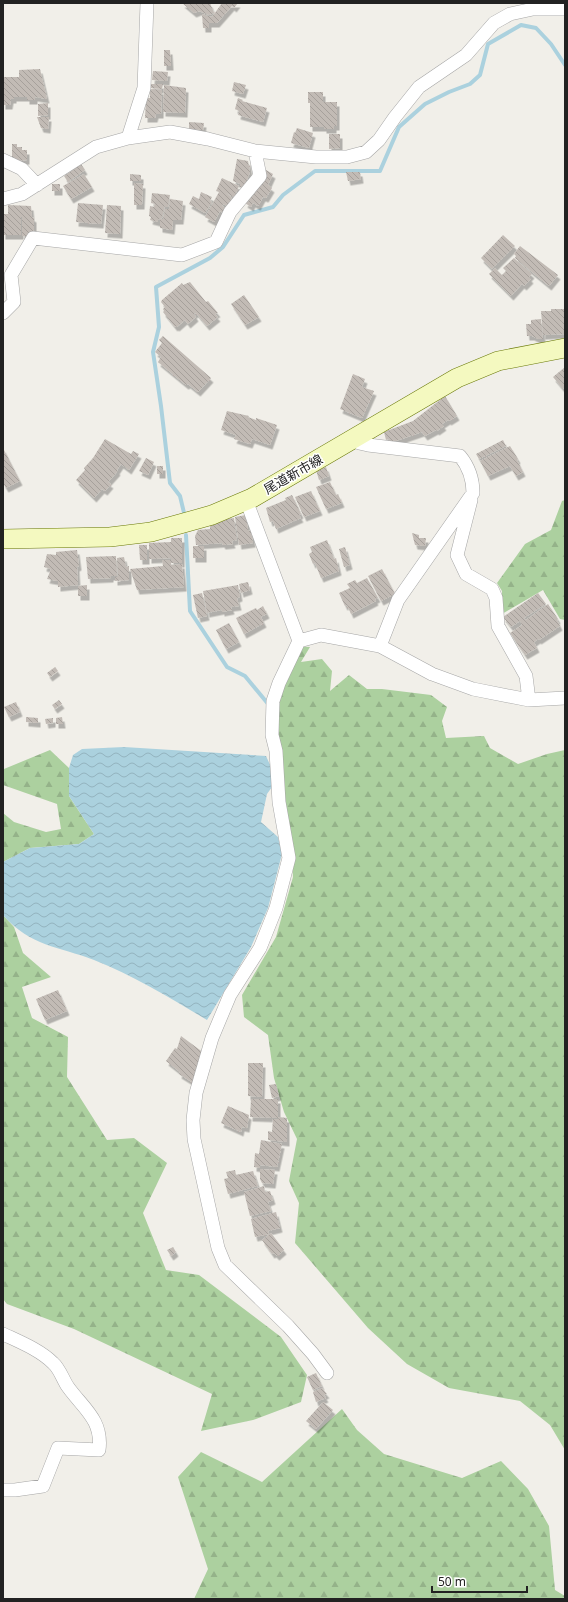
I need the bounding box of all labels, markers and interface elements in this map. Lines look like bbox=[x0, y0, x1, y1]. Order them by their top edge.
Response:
street label: 尾道新市線 bbox=[260, 450, 326, 498]
scale bar bbox=[432, 1568, 527, 1594]
text: 50 m bbox=[438, 1573, 466, 1590]

